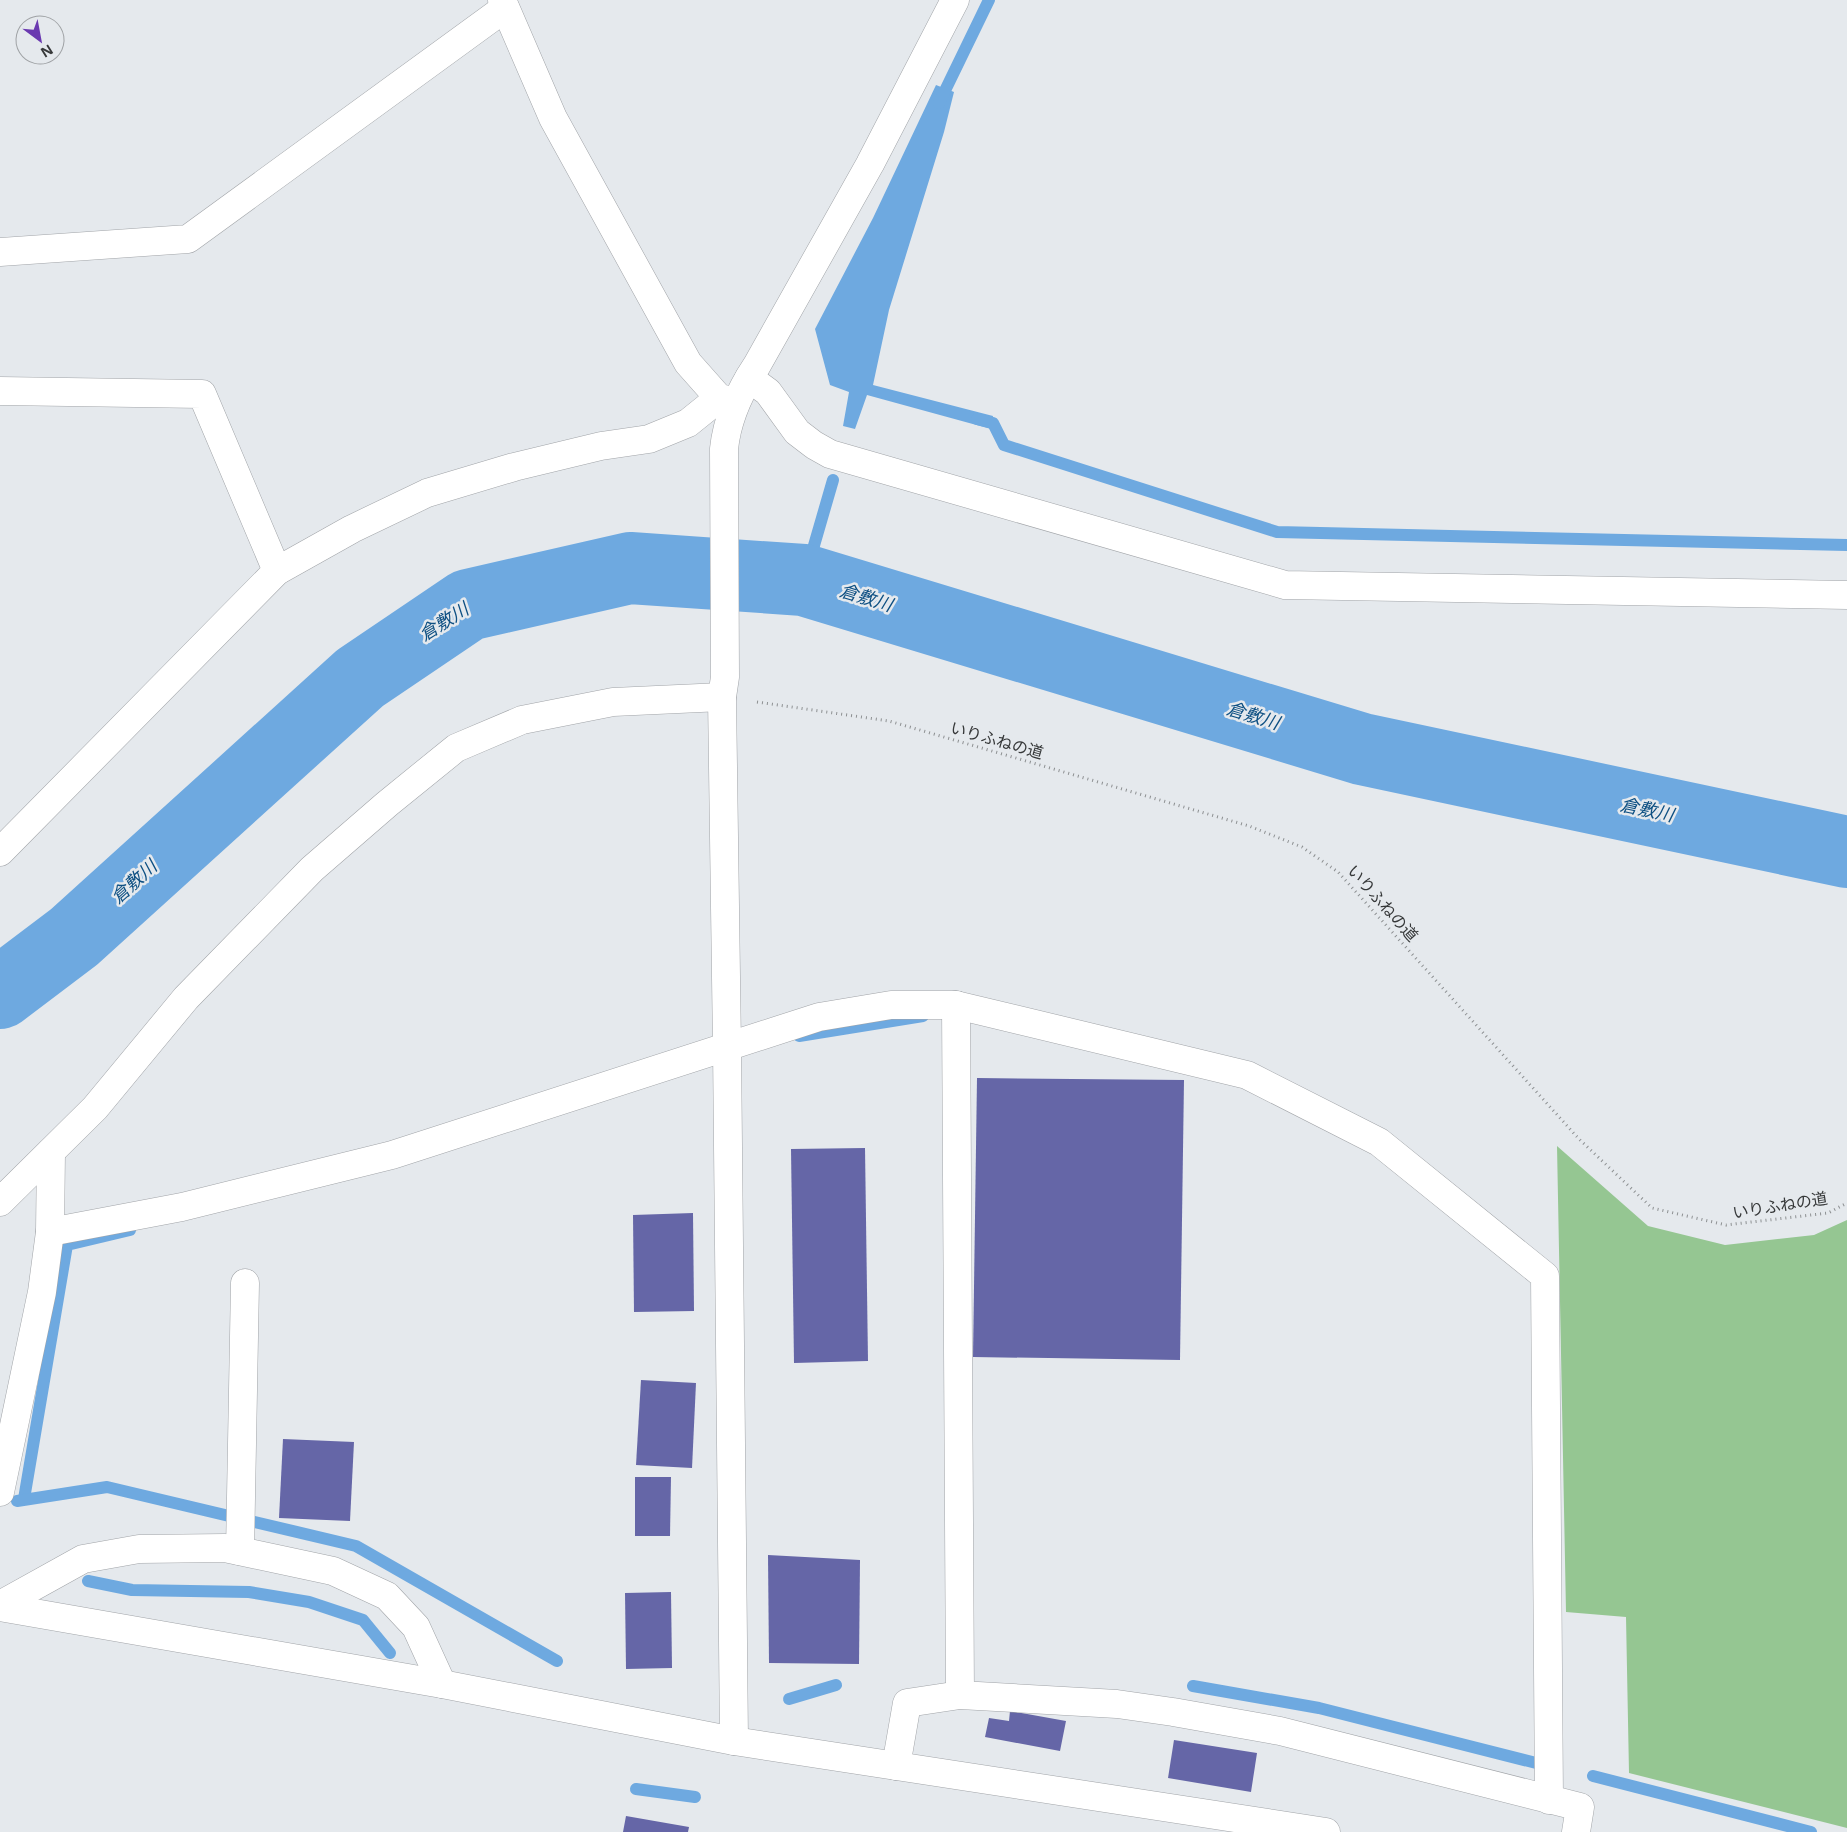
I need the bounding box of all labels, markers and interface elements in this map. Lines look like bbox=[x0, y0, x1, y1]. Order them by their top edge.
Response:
north arrow bbox=[15, 15, 65, 65]
text: N bbox=[37, 40, 57, 63]
water label: 倉敷川 bbox=[837, 578, 898, 617]
water label: 倉敷川 bbox=[414, 596, 474, 646]
water label: 倉敷川 bbox=[1224, 696, 1285, 735]
street label: いりふねの道 bbox=[948, 716, 1046, 764]
water label: 倉敷川 bbox=[1618, 792, 1678, 827]
water label: 倉敷川 bbox=[105, 853, 163, 908]
street label: いりふねの道 bbox=[1343, 860, 1423, 946]
street label: いりふねの道 bbox=[1731, 1187, 1829, 1223]

